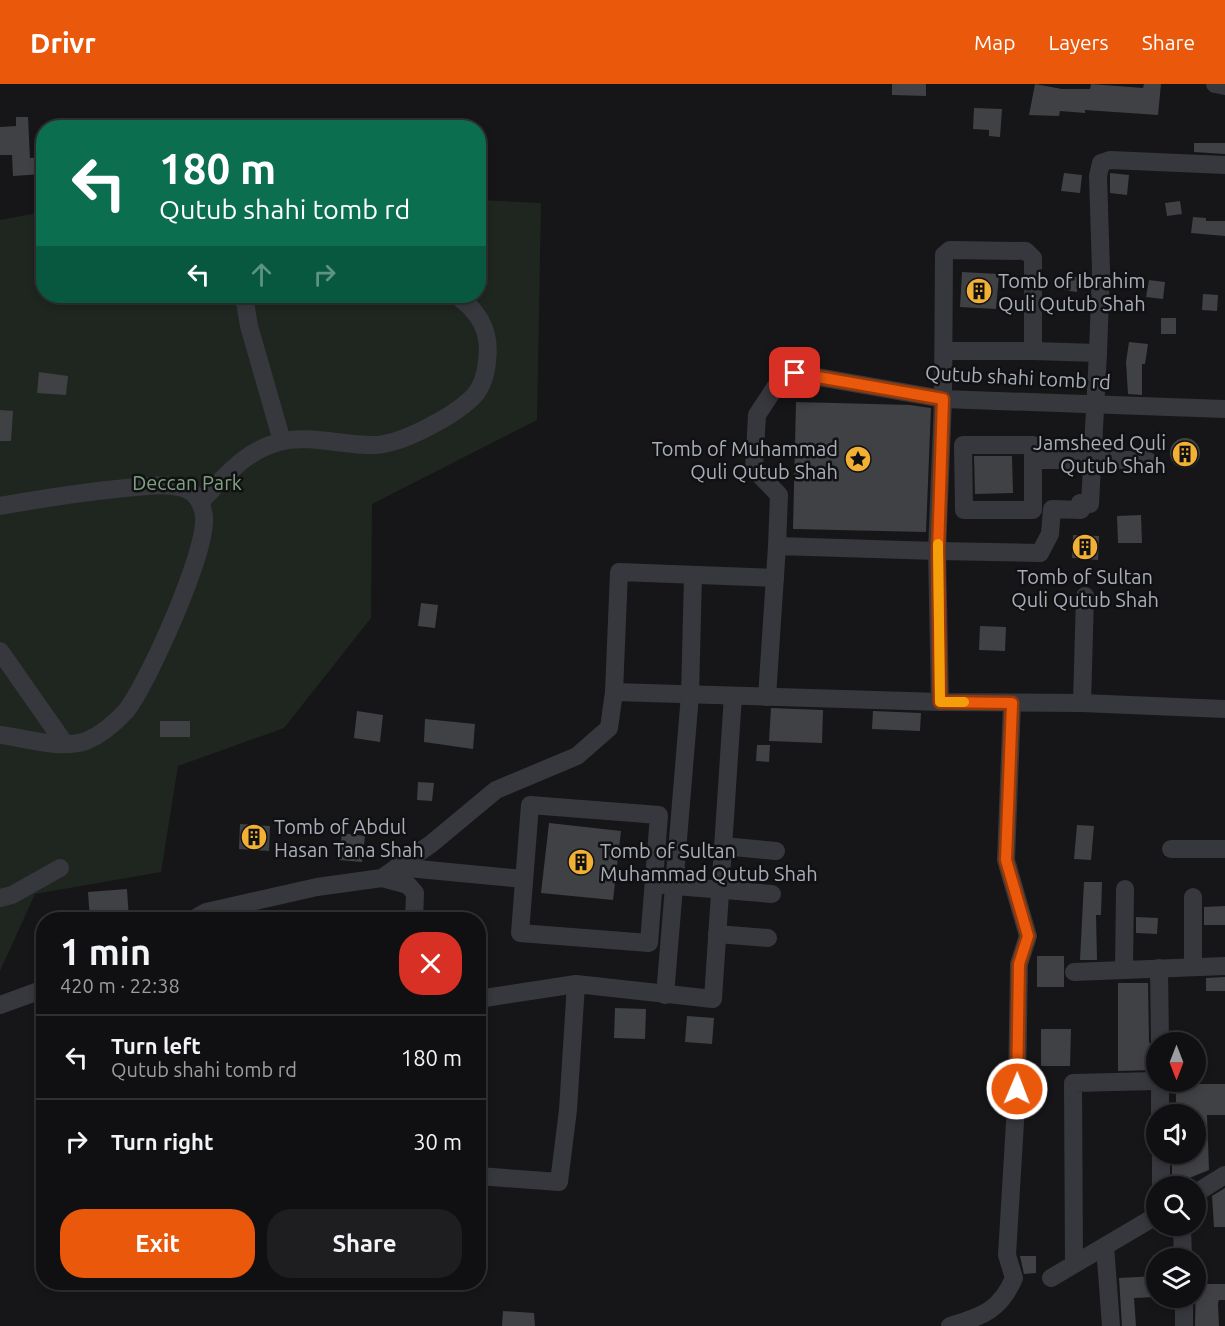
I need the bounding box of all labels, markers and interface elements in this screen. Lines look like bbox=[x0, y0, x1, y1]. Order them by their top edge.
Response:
text: Drivr bbox=[30, 27, 96, 58]
text: Map bbox=[974, 30, 1015, 54]
text: Layers bbox=[1048, 30, 1109, 54]
text: Share bbox=[1142, 30, 1195, 54]
icon: left bbox=[60, 144, 138, 222]
text: 180 m bbox=[159, 145, 276, 192]
text: Qutub shahi tomb rd bbox=[159, 194, 410, 224]
icon: left bbox=[182, 258, 215, 291]
icon: ahead bbox=[245, 258, 278, 291]
icon: right bbox=[308, 258, 341, 291]
place label: Tomb of Ibrahim Quli Qutub Shah bbox=[998, 269, 1146, 315]
building icon: Tomb of Ibrahim Quli Qutub Shah bbox=[964, 276, 994, 306]
pin bbox=[769, 347, 820, 398]
icon: arrive bbox=[778, 356, 811, 389]
street label: Qutub shahi tomb rd bbox=[924, 361, 1112, 393]
place label: Jamsheed Quli Qutub Shah bbox=[1033, 431, 1166, 477]
place label: Tomb of Muhammad Quli Qutub Shah bbox=[652, 437, 838, 483]
building icon: Jamsheed Quli Qutub Shah bbox=[1170, 439, 1200, 469]
place icon: Tomb of Muhammad Quli Qutub Shah bbox=[843, 444, 873, 474]
park label: Deccan Park bbox=[132, 471, 242, 494]
building icon: Tomb of Sultan Quli Qutub Shah bbox=[1070, 532, 1100, 562]
place label: Tomb of Sultan Quli Qutub Shah bbox=[1011, 565, 1159, 611]
place label: Tomb of Abdul Hasan Tana Shah bbox=[274, 815, 424, 861]
building icon: Tomb of Abdul Hasan Tana Shah bbox=[239, 822, 269, 852]
place label: Tomb of Sultan Muhammad Qutub Shah bbox=[600, 839, 818, 885]
building icon: Tomb of Sultan Muhammad Qutub Shah bbox=[566, 847, 596, 877]
text: 1 min bbox=[60, 931, 151, 972]
button: close bbox=[399, 932, 462, 995]
text: 420 m · 22:38 bbox=[60, 974, 180, 997]
north arrow bbox=[1146, 1032, 1206, 1092]
map controls bbox=[1146, 1032, 1206, 1308]
text: Turn left bbox=[111, 1033, 201, 1058]
icon: left bbox=[60, 1041, 93, 1074]
text: 180 m bbox=[401, 1045, 462, 1070]
position arrow bbox=[985, 1057, 1049, 1121]
text: Qutub shahi tomb rd bbox=[111, 1058, 297, 1081]
button: sound bbox=[1146, 1104, 1206, 1164]
icon: right bbox=[60, 1125, 93, 1158]
text: Turn right bbox=[111, 1129, 213, 1154]
text: 30 m bbox=[413, 1129, 462, 1154]
button: search bbox=[1146, 1176, 1206, 1236]
button: Exit bbox=[60, 1209, 255, 1278]
button: Share bbox=[267, 1209, 462, 1278]
button: layers bbox=[1146, 1248, 1206, 1308]

